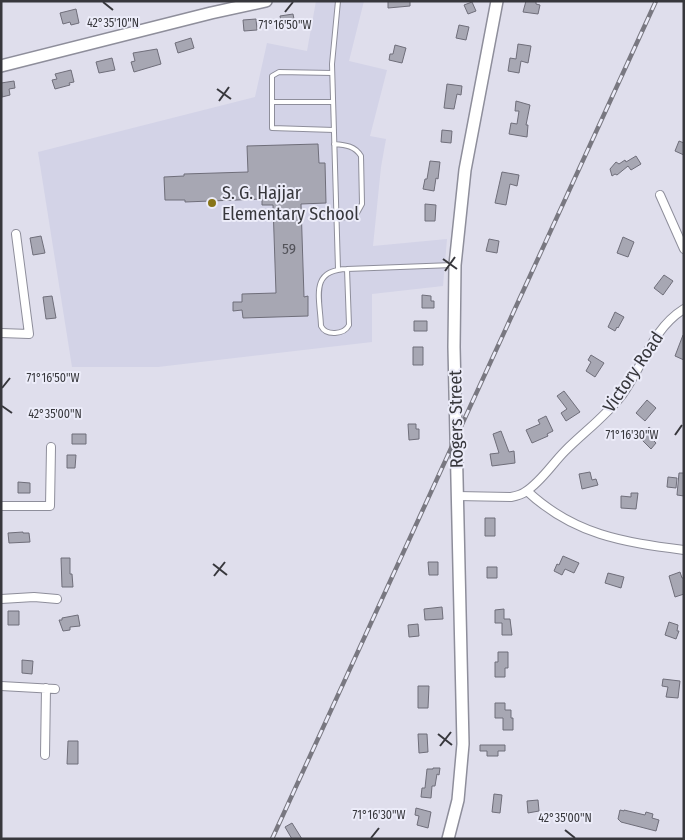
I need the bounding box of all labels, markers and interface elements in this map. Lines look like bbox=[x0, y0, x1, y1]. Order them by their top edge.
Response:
text: 42°35'10"N bbox=[87, 16, 139, 30]
text: 71°16'50"W bbox=[259, 18, 312, 32]
place label: S. G. Hajjar Elementary School bbox=[222, 182, 359, 225]
marker: S. G. Hajjar Elementary School bbox=[206, 197, 218, 209]
house number: 59 bbox=[282, 240, 296, 258]
street label: Victory Road bbox=[598, 328, 668, 416]
street label: Rogers Street bbox=[444, 370, 468, 468]
text: 71°16'50"W bbox=[27, 371, 80, 385]
text: 42°35'00"N bbox=[28, 407, 82, 421]
text: 71°16'30"W bbox=[606, 428, 658, 442]
text: 71°16'30"W bbox=[353, 808, 405, 822]
text: 42°35'00"N bbox=[538, 811, 592, 825]

